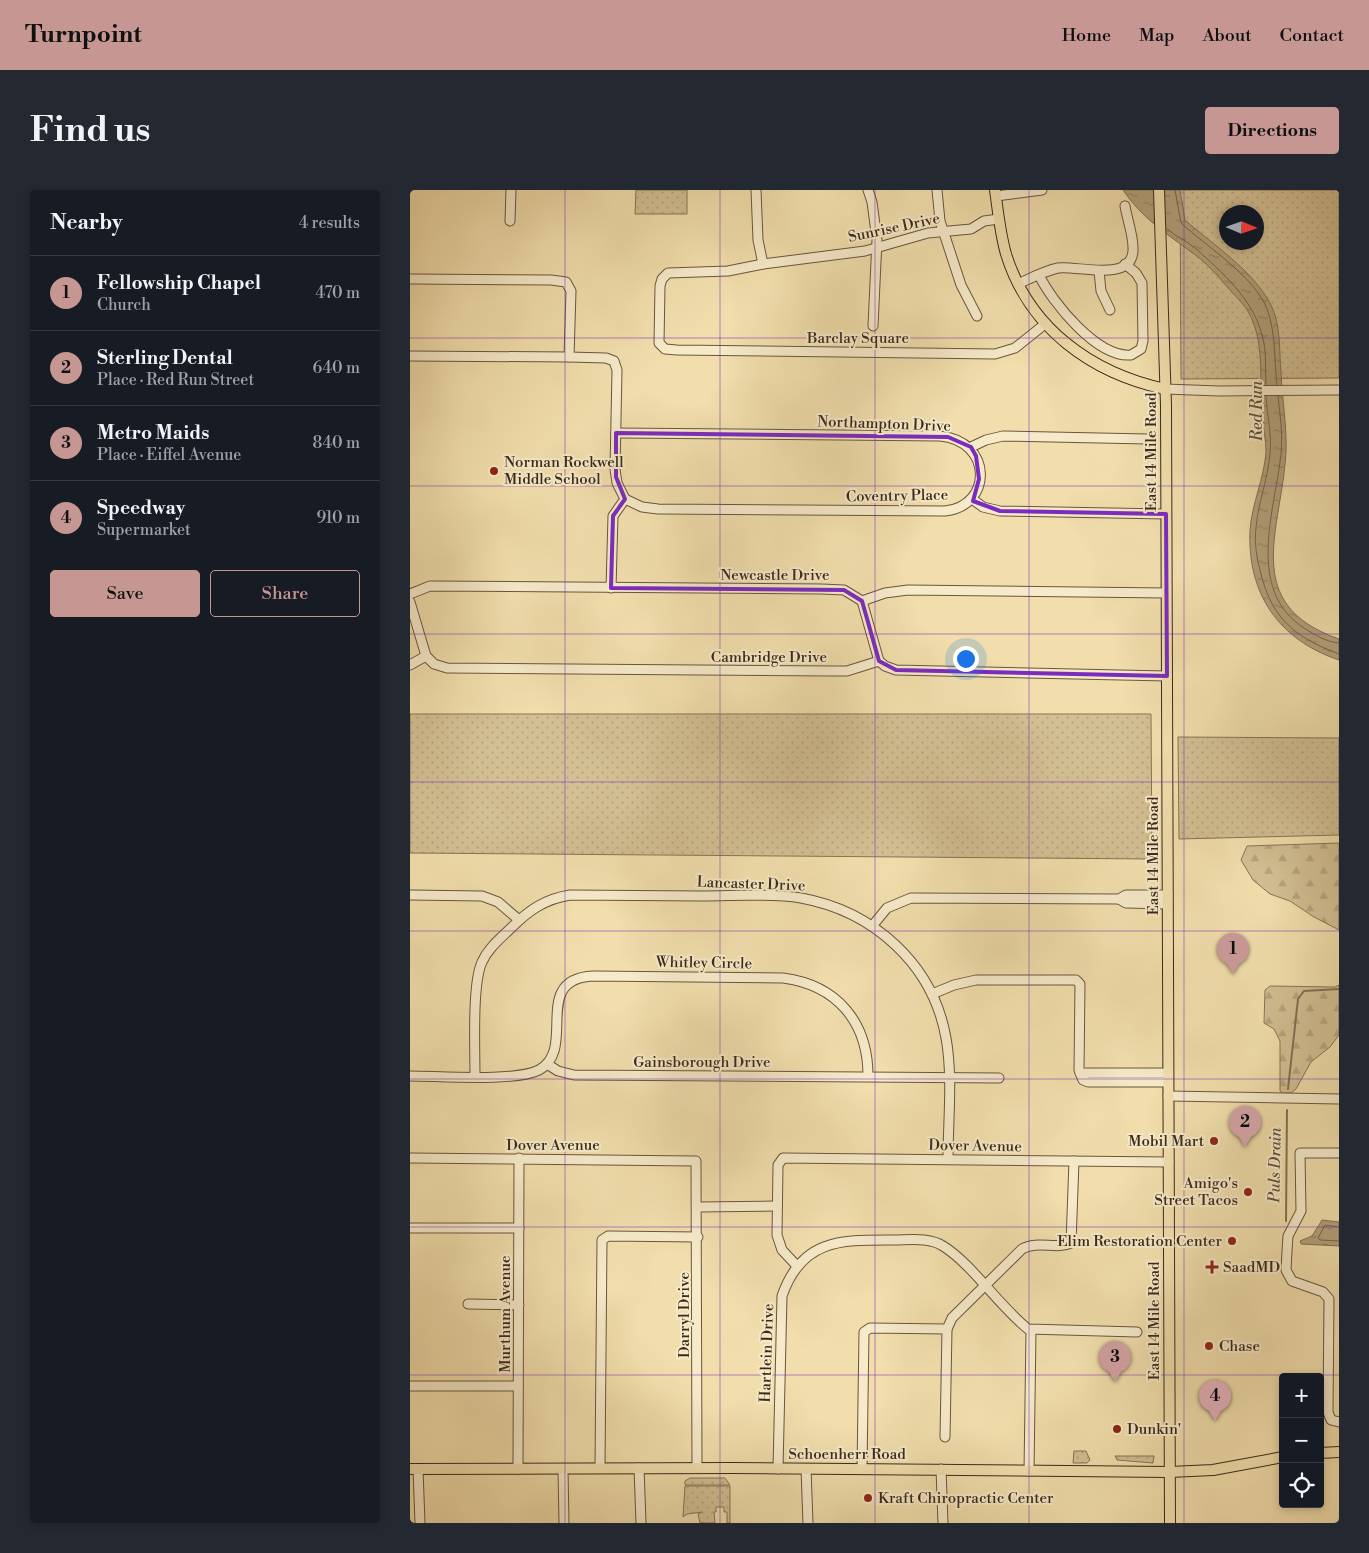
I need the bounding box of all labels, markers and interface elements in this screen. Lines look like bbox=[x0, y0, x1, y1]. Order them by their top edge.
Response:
text: Turnpoint bbox=[25, 20, 142, 50]
text: Home bbox=[1062, 24, 1111, 47]
text: Map bbox=[1139, 24, 1175, 47]
text: About bbox=[1203, 24, 1252, 47]
text: Contact bbox=[1280, 24, 1344, 47]
button: Directions bbox=[1205, 107, 1339, 154]
text: Find us bbox=[30, 109, 150, 152]
north arrow bbox=[1219, 205, 1264, 250]
street label: Sunrise Drive bbox=[846, 209, 942, 247]
text: Nearby bbox=[50, 210, 123, 236]
text: 4 results bbox=[299, 213, 360, 233]
text: Fellowship Chapel bbox=[97, 271, 261, 295]
text: 1 bbox=[62, 283, 70, 303]
text: 470 m bbox=[316, 283, 360, 303]
text: Church bbox=[97, 295, 151, 315]
street label: Barclay Square bbox=[806, 329, 909, 348]
text: Sterling Dental bbox=[97, 346, 233, 370]
text: 2 bbox=[61, 358, 71, 378]
text: 640 m bbox=[313, 358, 360, 378]
text: Place · Red Run Street bbox=[97, 370, 254, 390]
water label: Red Run bbox=[1247, 380, 1267, 442]
street label: East 14 Mile Road bbox=[1142, 392, 1161, 512]
street label: Northampton Drive bbox=[817, 412, 951, 436]
text: Metro Maids bbox=[97, 421, 209, 445]
text: 3 bbox=[61, 433, 71, 453]
text: 840 m bbox=[312, 433, 360, 453]
text: Place · Eiffel Avenue bbox=[97, 445, 241, 465]
place label: Norman Rockwell Middle School bbox=[504, 453, 624, 489]
marker: Norman Rockwell Middle School bbox=[488, 465, 500, 477]
street label: Coventry Place bbox=[846, 486, 948, 506]
text: Speedway bbox=[97, 496, 185, 520]
text: 4 bbox=[61, 508, 71, 528]
text: 910 m bbox=[317, 508, 360, 528]
text: Supermarket bbox=[97, 520, 191, 540]
street label: Newcastle Drive bbox=[720, 566, 830, 585]
button: Save bbox=[50, 570, 200, 617]
button: Share bbox=[210, 570, 360, 617]
your location bbox=[953, 646, 979, 672]
street label: Cambridge Drive bbox=[711, 648, 827, 667]
street label: East 14 Mile Road bbox=[1144, 796, 1163, 916]
street label: Lancaster Drive bbox=[696, 873, 806, 895]
pin: 1 bbox=[1217, 933, 1249, 974]
street label: Whitley Circle bbox=[655, 953, 752, 973]
street label: Gainsborough Drive bbox=[633, 1053, 771, 1072]
pin: 2 bbox=[1229, 1106, 1261, 1147]
water label: Puls Drain bbox=[1264, 1126, 1286, 1204]
place label: Mobil Mart bbox=[1128, 1132, 1205, 1151]
marker: Mobil Mart bbox=[1208, 1135, 1220, 1147]
street label: Dover Avenue bbox=[506, 1136, 600, 1155]
street label: Dover Avenue bbox=[928, 1136, 1022, 1156]
place label: Amigo's Street Tacos bbox=[1154, 1174, 1238, 1210]
marker: Amigo's Street Tacos bbox=[1242, 1186, 1254, 1198]
place label: Elim Restoration Center bbox=[1057, 1232, 1223, 1251]
marker: Elim Restoration Center bbox=[1226, 1235, 1238, 1247]
street label: Murthum Avenue bbox=[496, 1255, 515, 1373]
place label: SaadMD bbox=[1223, 1258, 1280, 1277]
marker: SaadMD bbox=[1205, 1260, 1219, 1274]
street label: East 14 Mile Road bbox=[1145, 1261, 1164, 1381]
street label: Darryl Drive bbox=[675, 1272, 694, 1358]
street label: Hartlein Drive bbox=[756, 1303, 778, 1403]
place label: Chase bbox=[1219, 1337, 1260, 1356]
marker: Chase bbox=[1203, 1340, 1215, 1352]
pin: 3 bbox=[1099, 1341, 1131, 1382]
map controls bbox=[1279, 1373, 1324, 1508]
button: + bbox=[1279, 1373, 1324, 1418]
pin: 4 bbox=[1199, 1380, 1231, 1421]
button: − bbox=[1279, 1418, 1324, 1463]
place label: Dunkin' bbox=[1127, 1420, 1181, 1439]
marker: Dunkin' bbox=[1111, 1423, 1123, 1435]
street label: Schoenherr Road bbox=[788, 1445, 906, 1464]
button: locate bbox=[1279, 1463, 1324, 1508]
place label: Kraft Chiropractic Center bbox=[878, 1489, 1054, 1508]
marker: Kraft Chiropractic Center bbox=[862, 1492, 874, 1504]

